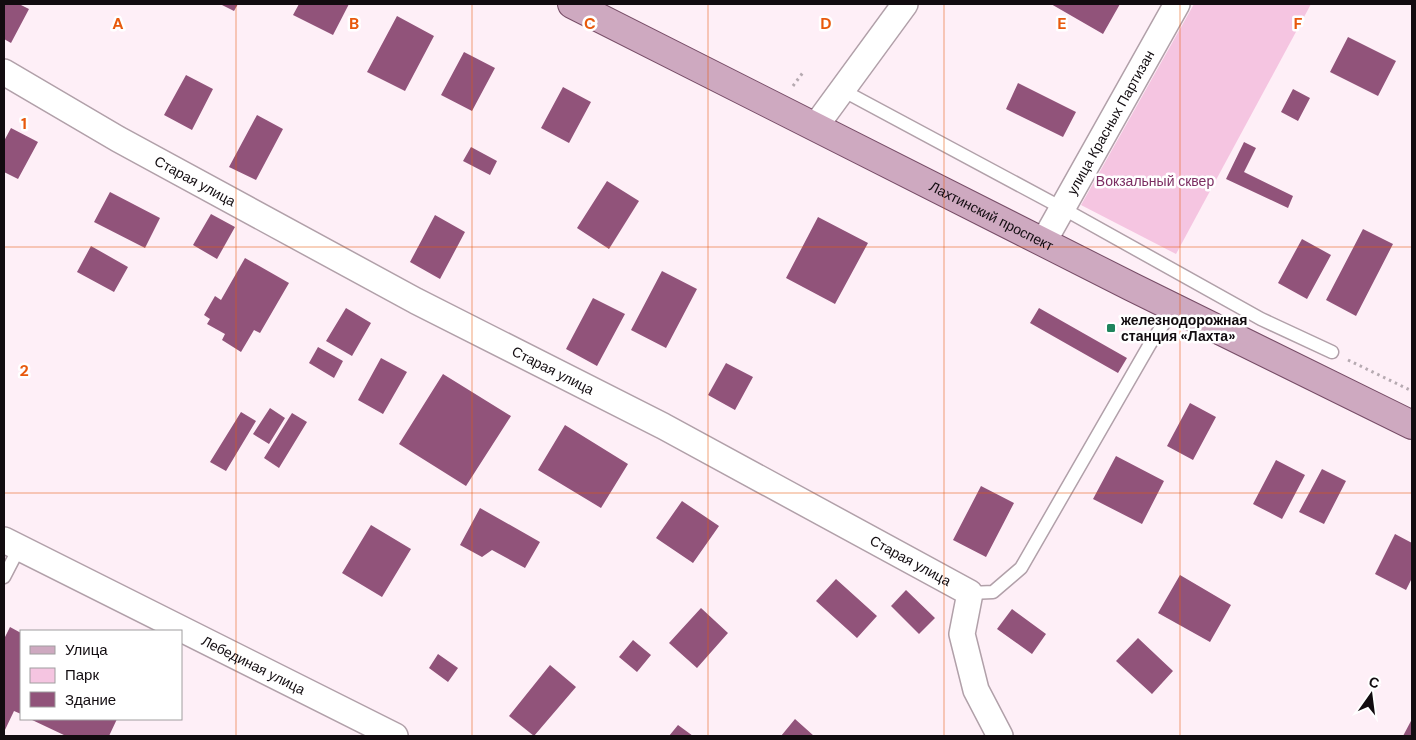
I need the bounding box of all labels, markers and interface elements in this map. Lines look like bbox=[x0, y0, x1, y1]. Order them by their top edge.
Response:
text: A bbox=[112, 13, 124, 34]
text: B bbox=[349, 13, 359, 34]
text: C bbox=[584, 13, 596, 34]
text: D bbox=[820, 13, 832, 34]
text: E bbox=[1057, 13, 1067, 34]
text: F bbox=[1294, 13, 1303, 34]
street label: улица Красных Партизан bbox=[1063, 47, 1158, 198]
text: 1 bbox=[21, 113, 27, 134]
street label: Старая улица bbox=[151, 152, 239, 210]
park label: Вокзальный сквер bbox=[1096, 172, 1214, 190]
street label: Лахтинский проспект bbox=[926, 177, 1057, 255]
place label: железнодорожная станция «Лахта» bbox=[1120, 311, 1248, 345]
marker: железнодорожная станция «Лахта» bbox=[1105, 322, 1117, 334]
street label: Старая улица bbox=[509, 342, 597, 399]
text: 2 bbox=[19, 360, 29, 381]
street label: Старая улица bbox=[867, 531, 954, 590]
legend bbox=[20, 630, 182, 720]
street label: Лебединая улица bbox=[199, 632, 308, 699]
text: Улица bbox=[65, 640, 108, 660]
text: Парк bbox=[65, 665, 99, 685]
north arrow bbox=[1346, 670, 1396, 720]
text: С bbox=[1367, 672, 1381, 692]
text: Здание bbox=[65, 690, 116, 710]

